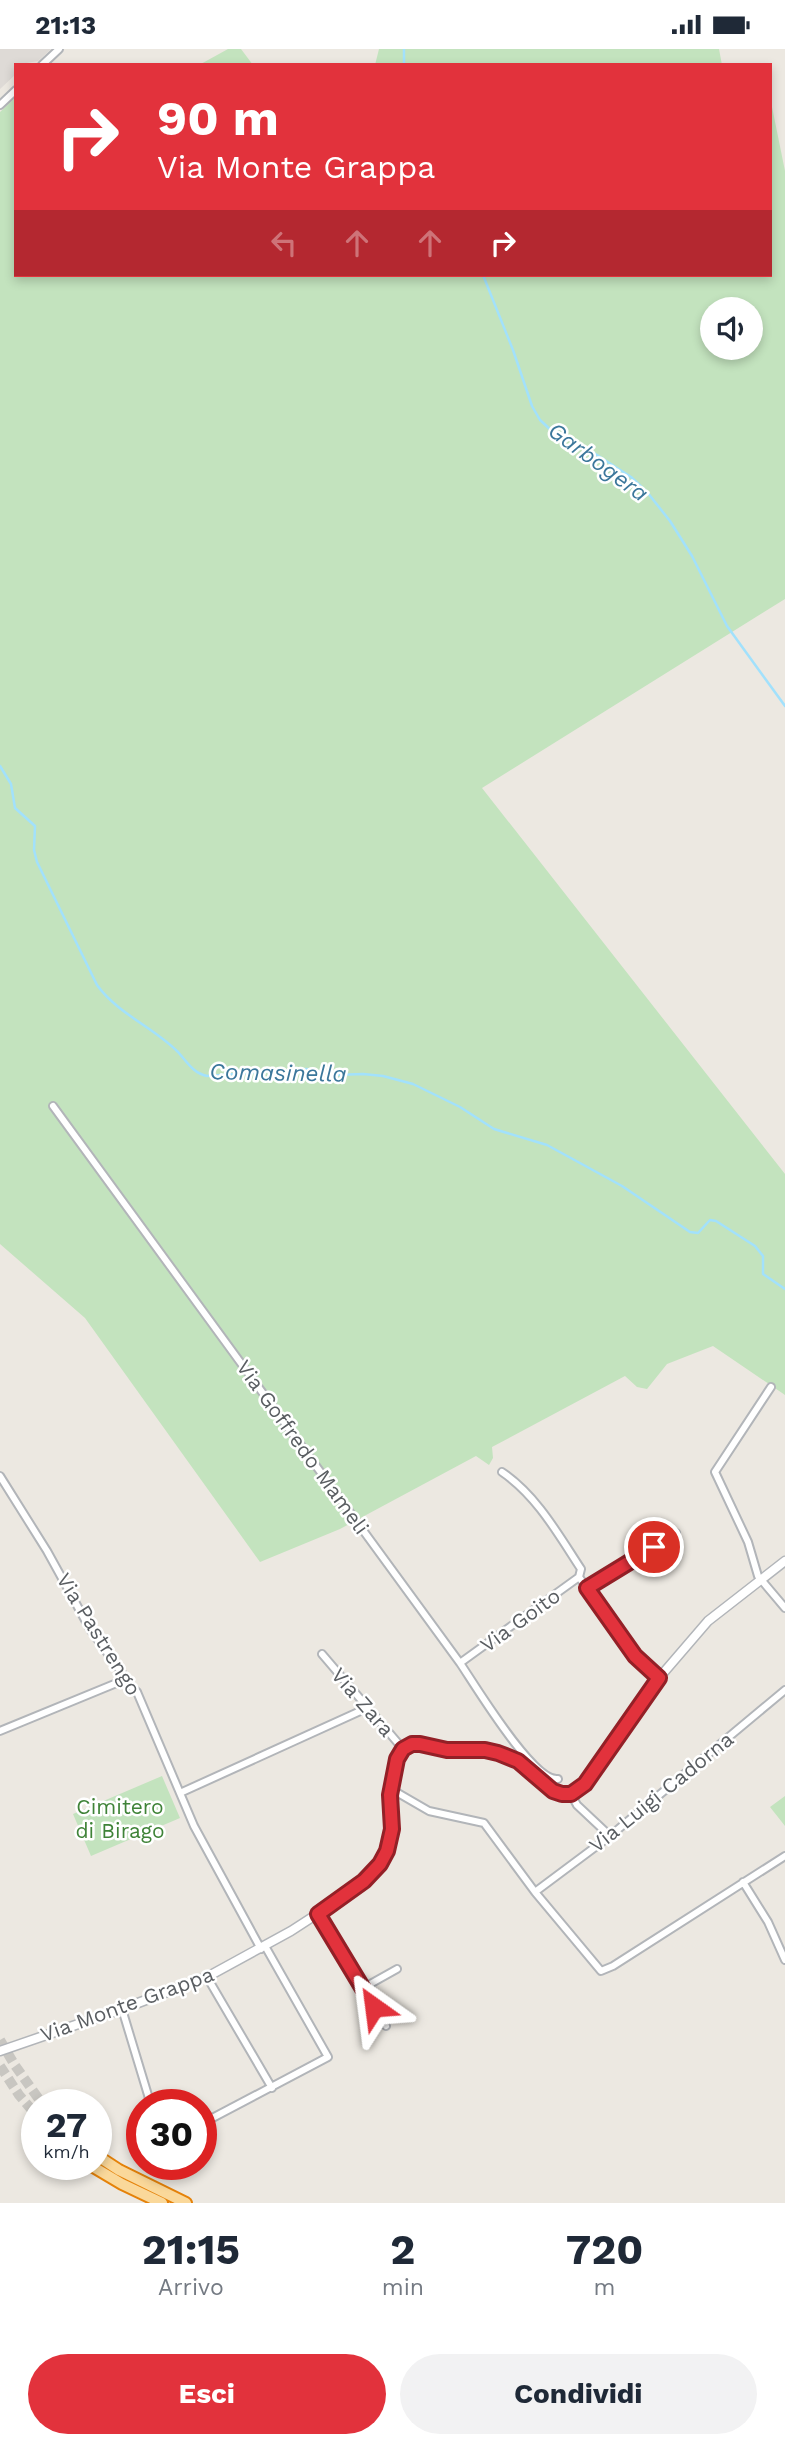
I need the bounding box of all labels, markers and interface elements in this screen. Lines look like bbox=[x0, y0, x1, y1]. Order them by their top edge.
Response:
text: 21:13 bbox=[35, 10, 96, 40]
text: 90 m bbox=[157, 89, 279, 147]
icon: right bbox=[42, 91, 133, 182]
text: Via Monte Grappa bbox=[157, 148, 435, 186]
icon: left bbox=[265, 224, 303, 262]
icon: ahead bbox=[338, 224, 376, 262]
icon: ahead bbox=[411, 224, 449, 262]
icon: right bbox=[484, 224, 522, 262]
map controls bbox=[700, 297, 763, 360]
button: sound bbox=[700, 297, 763, 360]
water label: Garbogera bbox=[543, 417, 653, 507]
water label: Comasinella bbox=[209, 1058, 347, 1088]
street label: Via Goffredo Mameli bbox=[231, 1355, 375, 1539]
pin bbox=[624, 1517, 684, 1577]
icon: arrive bbox=[635, 1528, 673, 1566]
street label: Via Pastrengo bbox=[51, 1568, 147, 1700]
street label: Via Goito bbox=[475, 1583, 565, 1657]
street label: Via Zara bbox=[326, 1662, 400, 1742]
street label: Via Luigi Cadorna bbox=[584, 1726, 738, 1858]
park label: Cimitero di Birago bbox=[75, 1794, 165, 1843]
street label: Via Monte Grappa bbox=[37, 1961, 217, 2047]
position arrow bbox=[337, 1970, 411, 2044]
speed limit sign: 30 bbox=[126, 2089, 217, 2180]
text: 27 bbox=[46, 2104, 87, 2146]
text: km/h bbox=[43, 2141, 90, 2162]
text: 21:15 bbox=[142, 2225, 240, 2274]
text: 2 bbox=[390, 2225, 415, 2274]
text: 720 bbox=[566, 2225, 643, 2274]
text: Arrivo bbox=[158, 2274, 224, 2301]
text: min bbox=[382, 2274, 424, 2301]
text: m bbox=[594, 2274, 615, 2301]
button: Esci bbox=[28, 2354, 386, 2434]
button: Condividi bbox=[400, 2354, 757, 2434]

